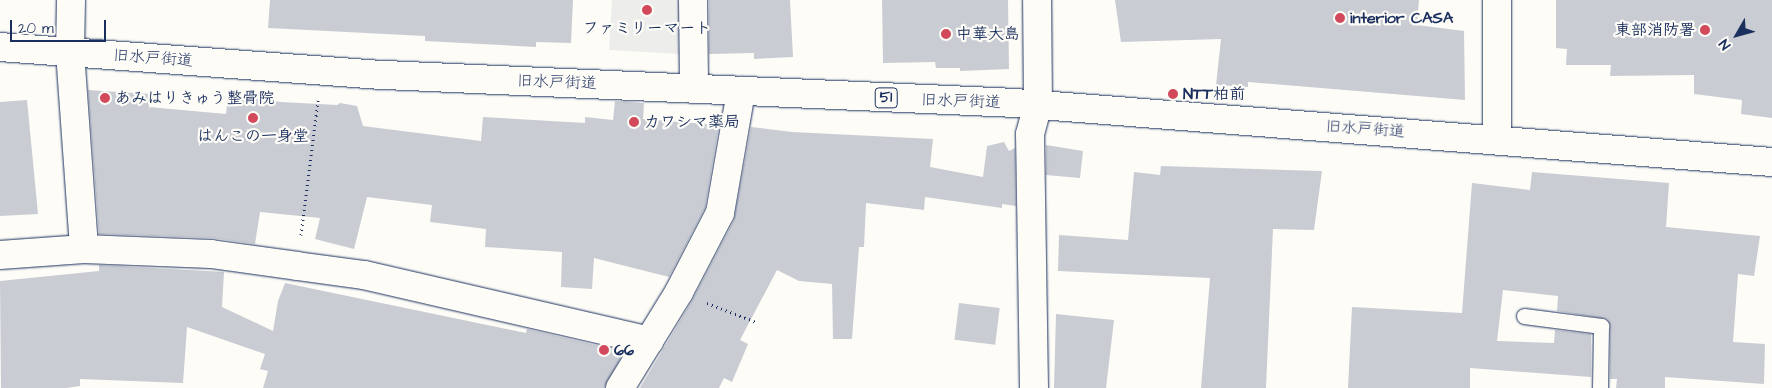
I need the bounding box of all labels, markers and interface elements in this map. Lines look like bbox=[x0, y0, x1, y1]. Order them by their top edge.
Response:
marker: ファミリーマート bbox=[641, 4, 653, 16]
place label: interior CASA bbox=[1350, 8, 1453, 28]
scale bar bbox=[12, 10, 109, 42]
north arrow bbox=[1712, 10, 1762, 60]
marker: interior CASA bbox=[1334, 12, 1346, 24]
text: 20 m bbox=[18, 18, 54, 39]
place label: ファミリーマート bbox=[583, 18, 711, 38]
place label: 東部消防署 bbox=[1615, 20, 1695, 40]
place label: 中華大島 bbox=[956, 24, 1020, 44]
marker: 東部消防署 bbox=[1699, 24, 1711, 36]
marker: 中華大島 bbox=[940, 28, 952, 40]
text: N bbox=[1715, 35, 1736, 54]
street label: 旧水戸街道 bbox=[112, 46, 194, 70]
street label: 旧水戸街道 bbox=[517, 71, 597, 93]
place label: NTT柏前 bbox=[1183, 84, 1245, 104]
road number: 51 bbox=[874, 86, 898, 110]
place label: あみはりきゅう整骨院 bbox=[115, 88, 275, 108]
marker: NTT柏前 bbox=[1167, 88, 1179, 100]
street label: 旧水戸街道 bbox=[921, 90, 1001, 112]
marker: あみはりきゅう整骨院 bbox=[99, 92, 111, 104]
marker: はんこの一身堂 bbox=[247, 112, 259, 124]
place label: カワシマ薬局 bbox=[644, 112, 740, 132]
marker: カワシマ薬局 bbox=[628, 116, 640, 128]
street label: 旧水戸街道 bbox=[1324, 117, 1406, 141]
place label: はんこの一身堂 bbox=[197, 126, 309, 146]
place label: 66 bbox=[614, 340, 634, 360]
marker: 66 bbox=[598, 344, 610, 356]

